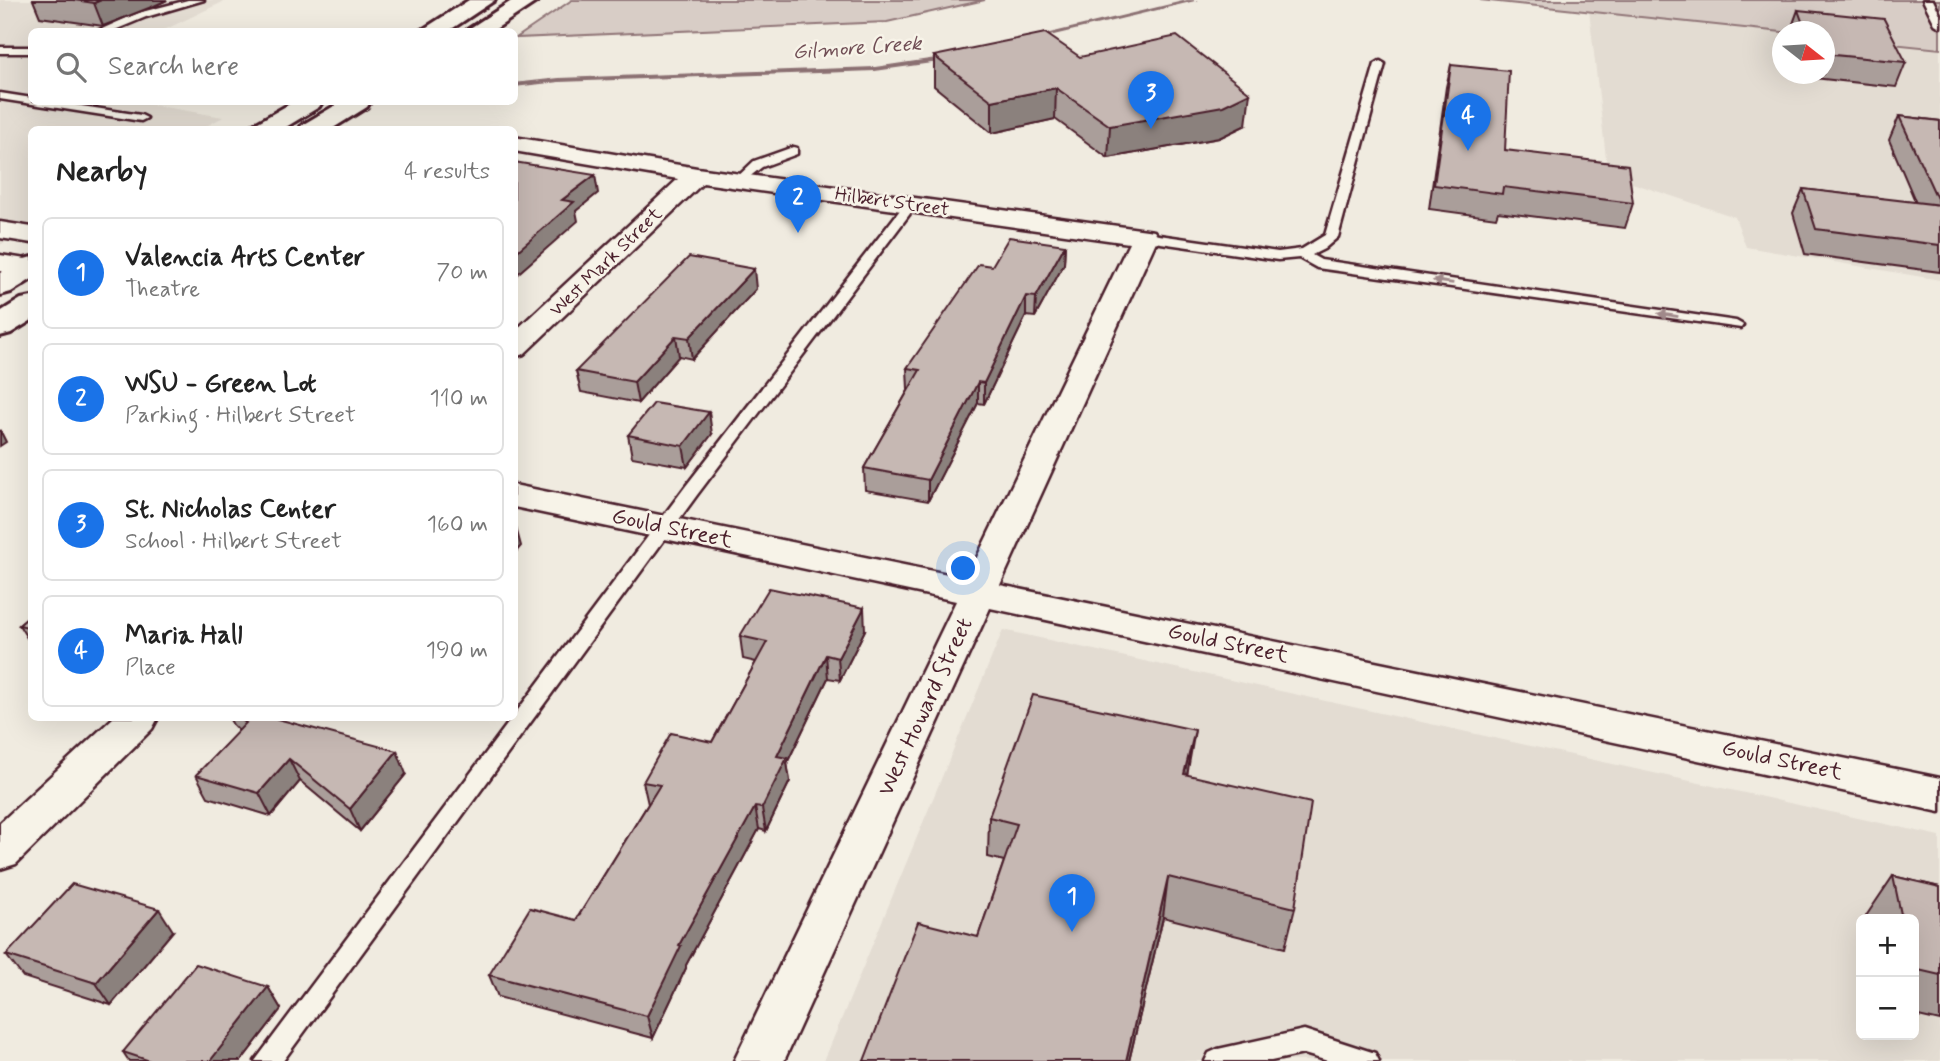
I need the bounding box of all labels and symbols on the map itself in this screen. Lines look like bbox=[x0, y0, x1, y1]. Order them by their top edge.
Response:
north arrow bbox=[1772, 21, 1835, 84]
water label: Gilmore Creek bbox=[792, 29, 924, 66]
pin: 3 bbox=[1128, 71, 1174, 129]
pin: 4 bbox=[1445, 93, 1491, 151]
pin: 2 bbox=[775, 175, 821, 233]
street label: Hilbert Street bbox=[833, 182, 951, 222]
street label: West Mark Street bbox=[544, 202, 668, 322]
one-way arrow bbox=[1432, 276, 1454, 287]
one-way arrow bbox=[1657, 309, 1679, 320]
street label: Gould Street bbox=[609, 502, 736, 557]
your location bbox=[946, 551, 980, 585]
street label: West Howard Street bbox=[872, 613, 980, 801]
street label: Gould Street bbox=[1165, 617, 1292, 672]
street label: Gould Street bbox=[1719, 734, 1846, 789]
pin: 1 bbox=[1049, 874, 1095, 932]

